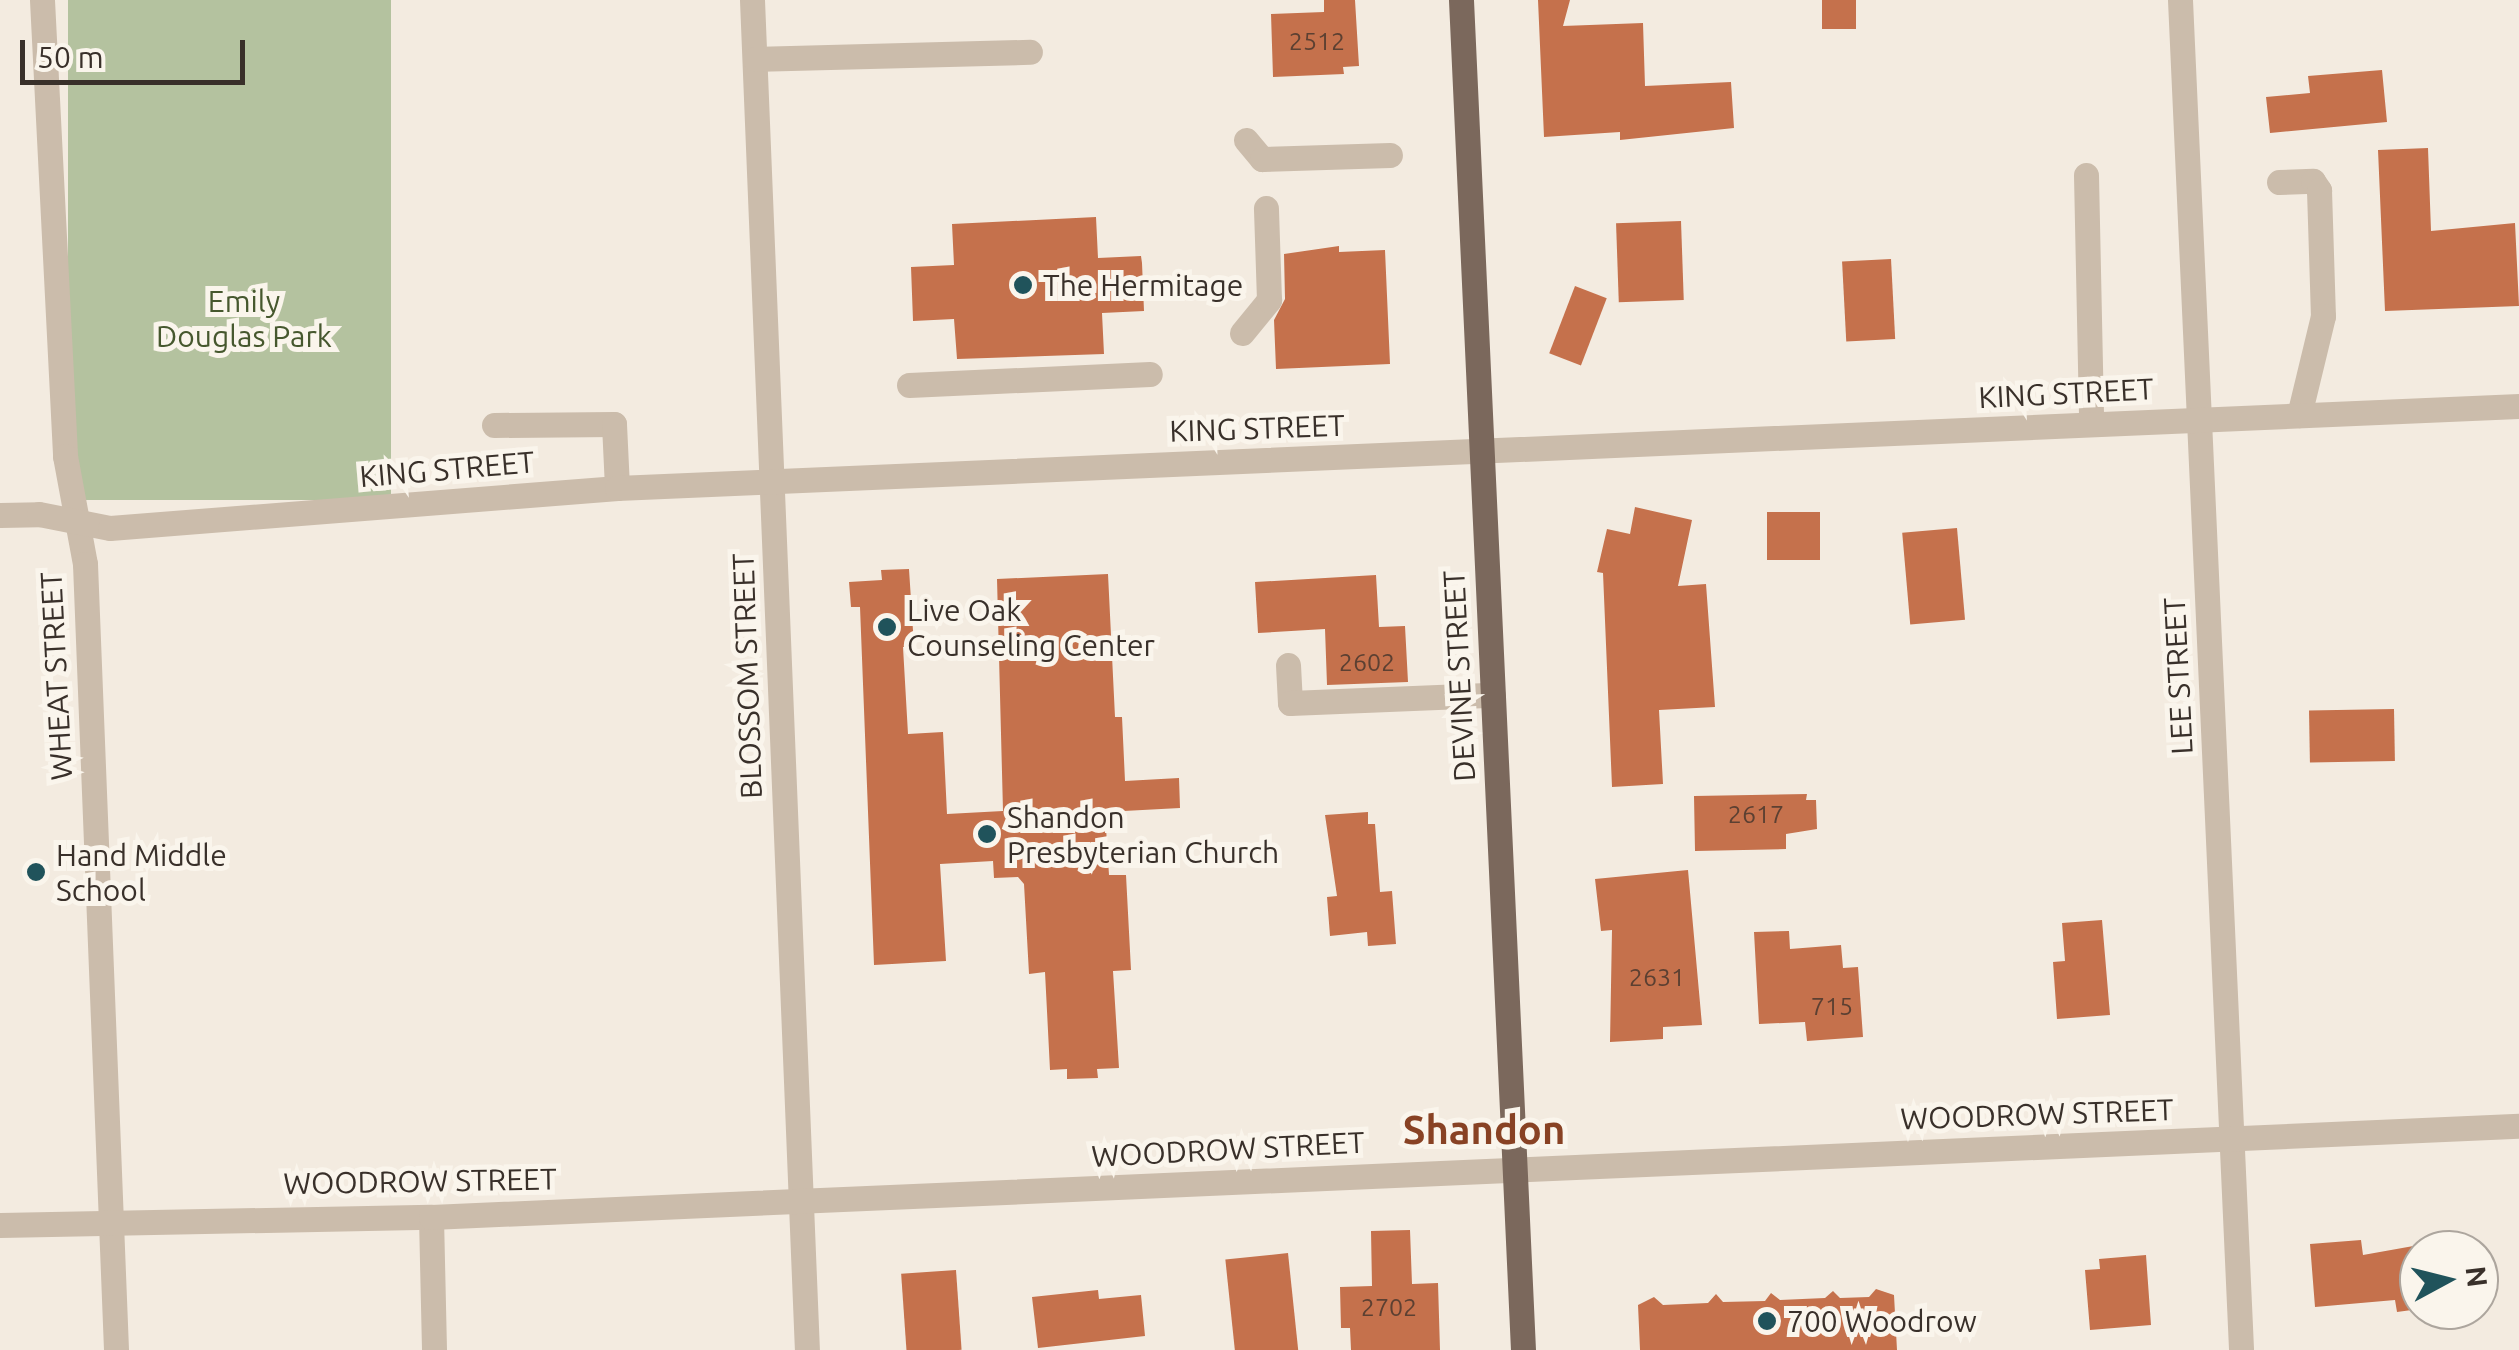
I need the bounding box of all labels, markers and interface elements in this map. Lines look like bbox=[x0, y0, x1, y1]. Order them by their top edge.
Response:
scale bar bbox=[25, 20, 250, 82]
house number: 2512 bbox=[1289, 26, 1345, 56]
text: 50 m bbox=[37, 40, 104, 74]
place label: The Hermitage bbox=[1043, 267, 1243, 303]
marker: The Hermitage bbox=[1012, 274, 1034, 296]
park label: Emily Douglas Park bbox=[156, 283, 332, 354]
street label: KING STREET bbox=[1977, 370, 2155, 416]
street label: KING STREET bbox=[1169, 407, 1345, 449]
street label: KING STREET bbox=[358, 443, 536, 495]
street label: BLOSSOM STREET bbox=[725, 553, 769, 799]
street label: DEVINE STREET bbox=[1435, 570, 1483, 782]
street label: WHEAT STREET bbox=[33, 571, 79, 781]
place label: Live Oak Counseling Center bbox=[907, 592, 1155, 662]
street label: LEE STREET bbox=[2156, 597, 2200, 755]
marker: Live Oak Counseling Center bbox=[876, 616, 898, 638]
house number: 2602 bbox=[1339, 647, 1395, 677]
place label: Shandon Presbyterian Church bbox=[1007, 799, 1279, 870]
house number: 2617 bbox=[1728, 799, 1784, 829]
marker: Shandon Presbyterian Church bbox=[976, 823, 998, 845]
place label: Hand Middle School bbox=[56, 837, 227, 908]
marker: Hand Middle School bbox=[25, 861, 47, 883]
house number: 2631 bbox=[1629, 962, 1685, 992]
house number: 715 bbox=[1811, 991, 1853, 1021]
street label: WOODROW STREET bbox=[1900, 1091, 2174, 1137]
district label: Shandon bbox=[1403, 1106, 1565, 1154]
street label: WOODROW STREET bbox=[1091, 1124, 1365, 1174]
street label: WOODROW STREET bbox=[283, 1161, 557, 1201]
north arrow bbox=[2399, 1230, 2499, 1330]
text: N bbox=[2461, 1264, 2494, 1289]
house number: 2702 bbox=[1361, 1292, 1417, 1322]
place label: 700 Woodrow bbox=[1787, 1303, 1977, 1339]
marker: 700 Woodrow bbox=[1756, 1310, 1778, 1332]

